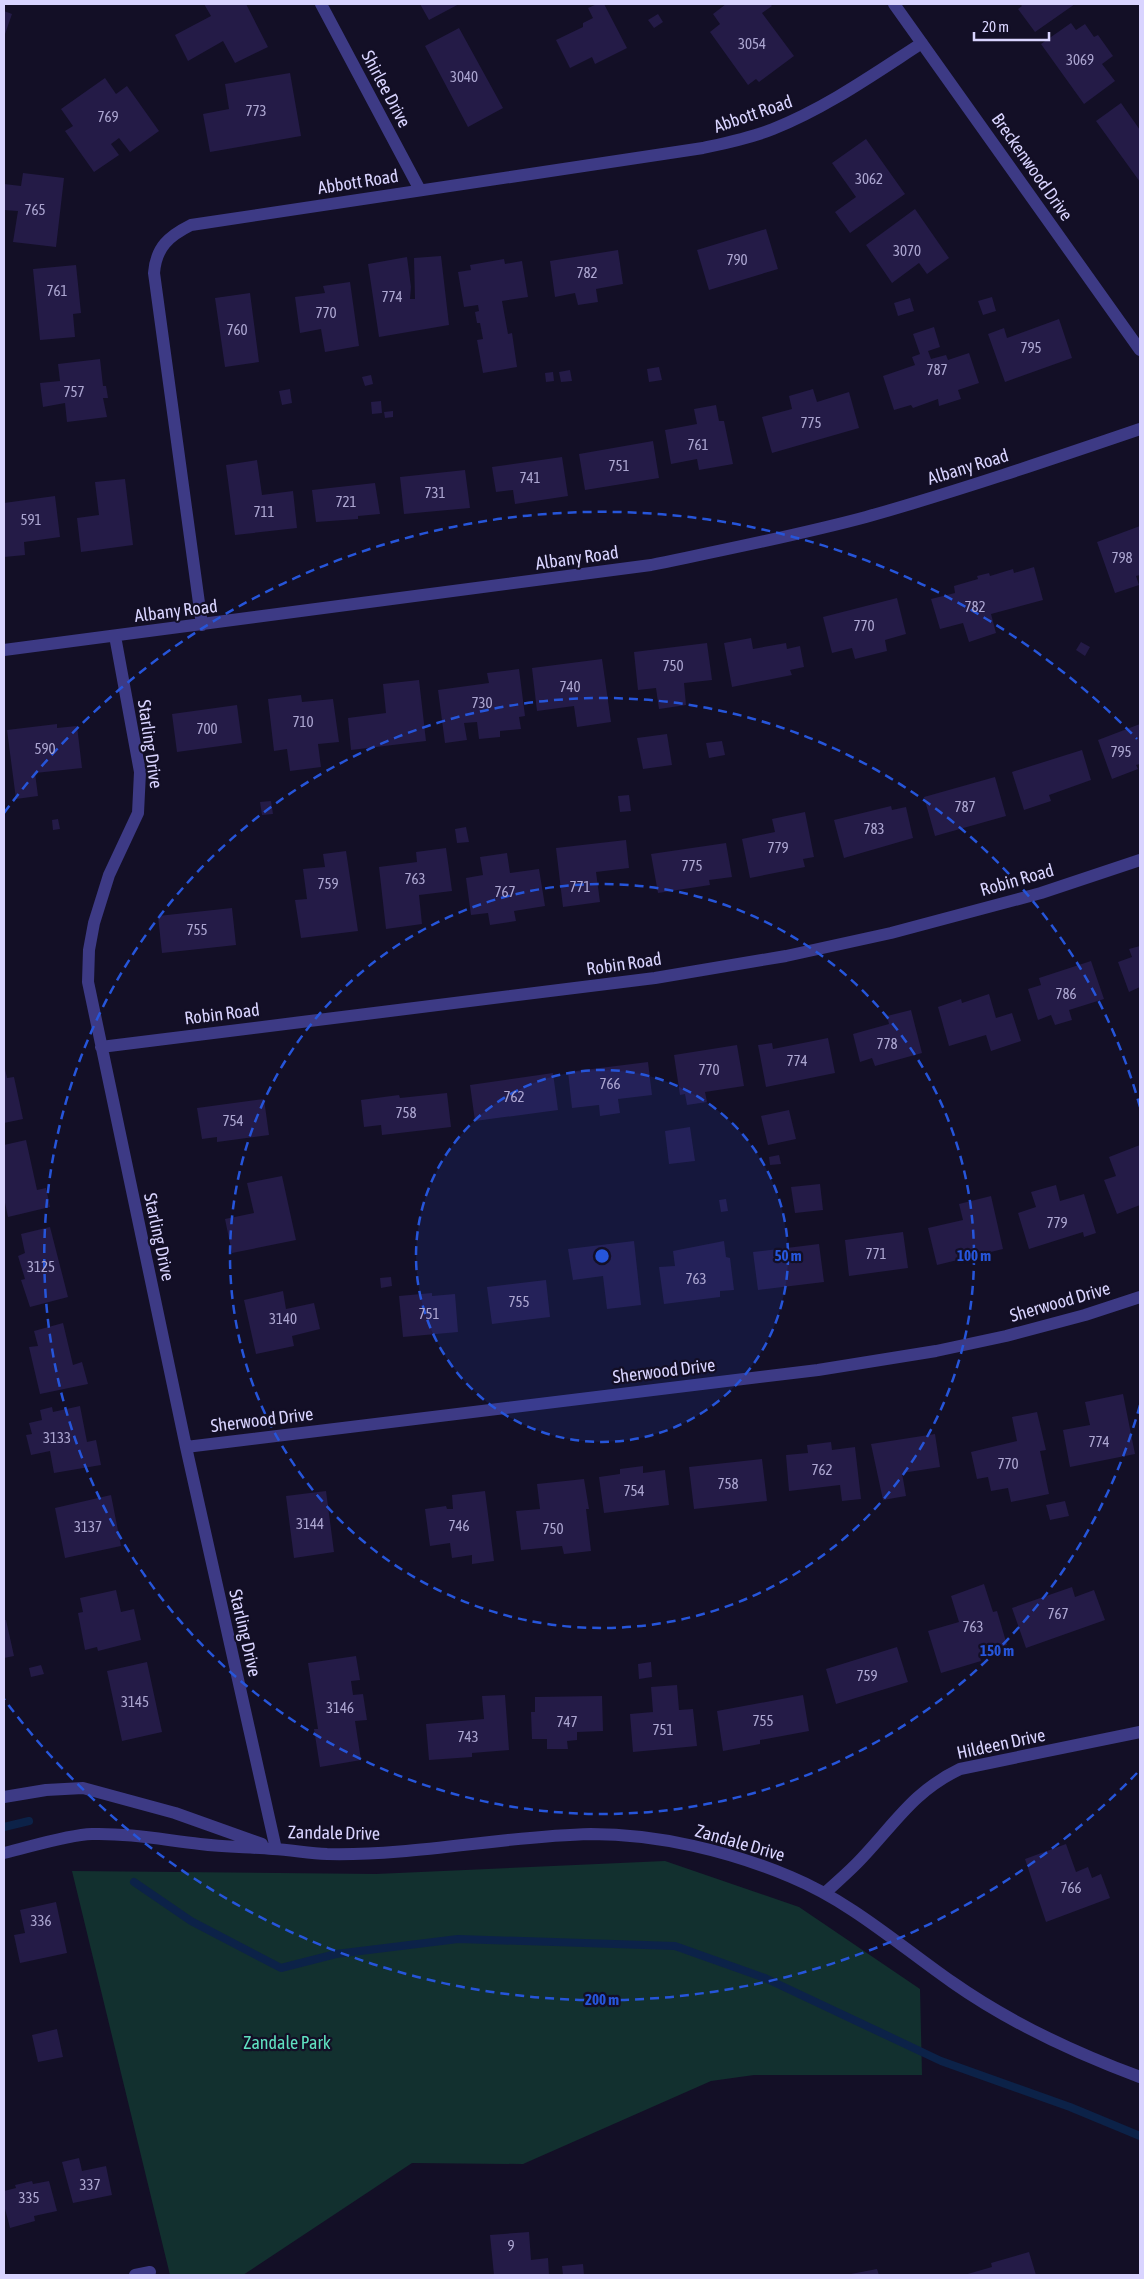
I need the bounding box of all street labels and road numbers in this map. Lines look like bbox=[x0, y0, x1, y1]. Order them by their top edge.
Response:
street label: Shirlee Drive bbox=[357, 47, 415, 131]
street label: Abbott Road bbox=[711, 90, 795, 137]
street label: Breckenwood Drive bbox=[988, 109, 1077, 225]
street label: Abbott Road bbox=[316, 165, 400, 198]
street label: Albany Road bbox=[925, 444, 1011, 489]
street label: Albany Road bbox=[534, 541, 620, 574]
street label: Albany Road bbox=[133, 595, 219, 626]
street label: Starling Drive bbox=[134, 698, 167, 790]
street label: Robin Road bbox=[978, 859, 1056, 900]
street label: Robin Road bbox=[585, 948, 663, 979]
street label: Robin Road bbox=[183, 998, 261, 1029]
street label: Starling Drive bbox=[140, 1191, 179, 1283]
street label: Sherwood Drive bbox=[1007, 1277, 1112, 1326]
street label: Sherwood Drive bbox=[611, 1354, 716, 1387]
street label: Sherwood Drive bbox=[209, 1403, 314, 1436]
street label: Starling Drive bbox=[225, 1587, 266, 1679]
street label: Hildeen Drive bbox=[955, 1724, 1047, 1763]
street label: Zandale Drive bbox=[693, 1820, 787, 1865]
street label: Zandale Drive bbox=[288, 1821, 380, 1844]

